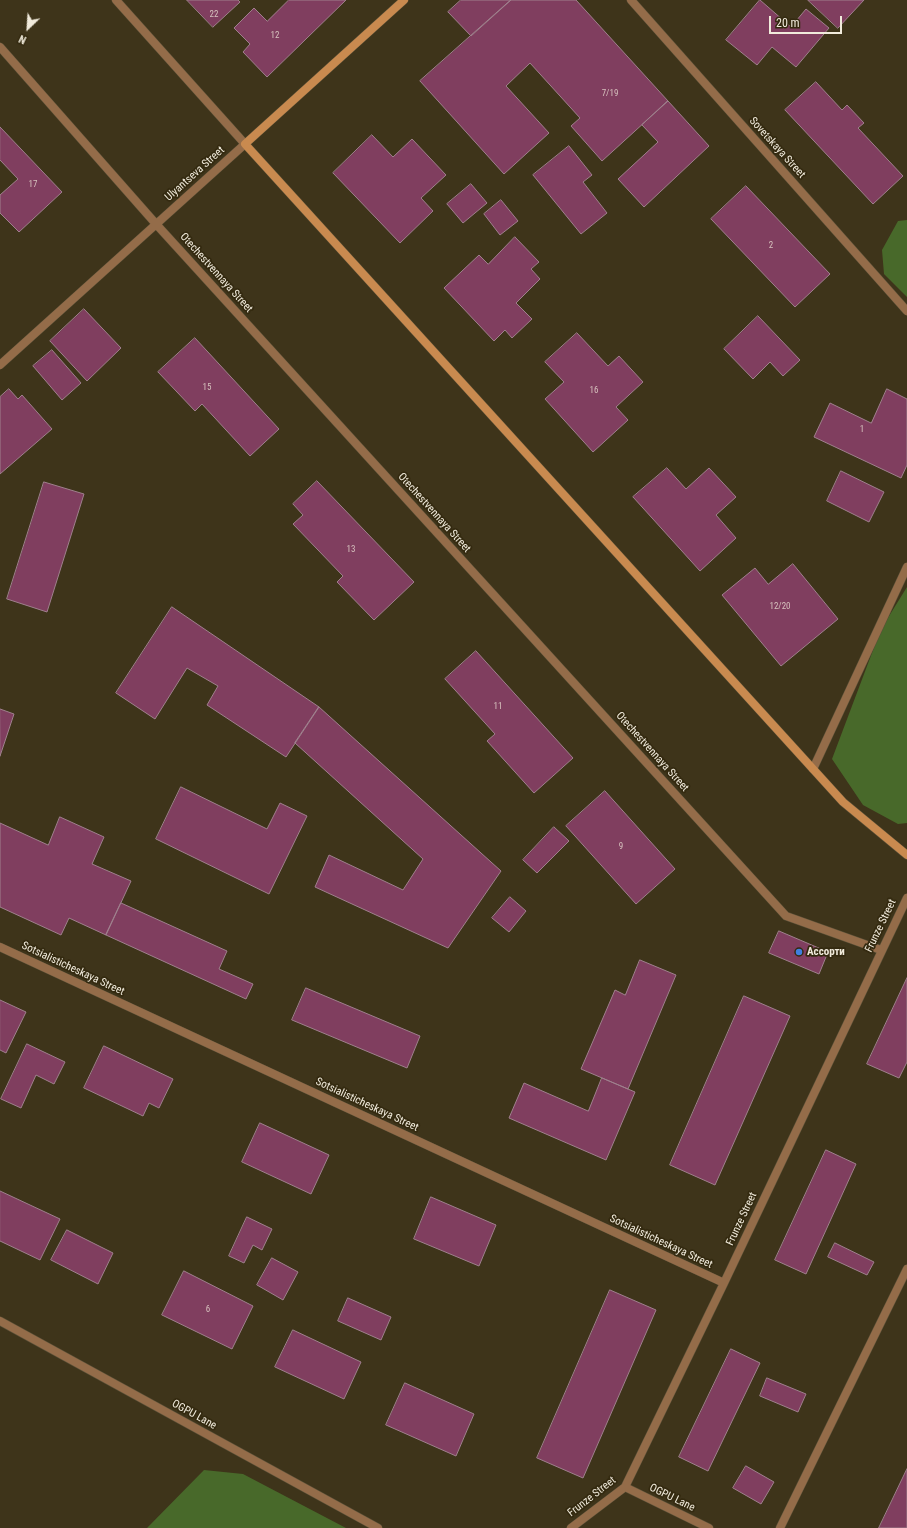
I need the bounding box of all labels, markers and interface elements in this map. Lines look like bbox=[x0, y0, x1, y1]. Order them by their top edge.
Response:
north arrow bbox=[8, 8, 48, 48]
scale bar bbox=[771, 8, 844, 34]
house number: 22 bbox=[210, 10, 218, 20]
text: 20 m bbox=[776, 16, 800, 30]
house number: 12 bbox=[271, 31, 279, 41]
text: N bbox=[17, 32, 29, 47]
house number: 7/19 bbox=[602, 89, 618, 99]
street label: Sovetskaya Street bbox=[746, 115, 808, 181]
street label: Ulyantseva Street bbox=[163, 144, 227, 204]
house number: 17 bbox=[29, 180, 37, 190]
street label: Otechestvennaya Street bbox=[177, 230, 255, 316]
house number: 2 bbox=[769, 241, 773, 251]
house number: 15 bbox=[203, 383, 211, 393]
house number: 16 bbox=[590, 386, 598, 396]
house number: 1 bbox=[860, 425, 864, 435]
street label: Otechestvennaya Street bbox=[395, 470, 473, 556]
house number: 13 bbox=[347, 545, 355, 555]
house number: 12/20 bbox=[769, 602, 791, 612]
house number: 11 bbox=[494, 702, 502, 712]
street label: Otechestvennaya Street bbox=[613, 709, 691, 795]
house number: 9 bbox=[619, 842, 623, 852]
street label: Frunze Street bbox=[862, 897, 900, 955]
street label: Sotsialisticheskaya Street bbox=[19, 939, 127, 999]
place label: Ассорти bbox=[807, 945, 845, 959]
marker: Ассорти bbox=[794, 947, 804, 957]
street label: Sotsialisticheskaya Street bbox=[313, 1075, 421, 1135]
street label: Frunze Street bbox=[724, 1190, 760, 1248]
street label: Sotsialisticheskaya Street bbox=[607, 1212, 715, 1272]
house number: 6 bbox=[206, 1305, 210, 1315]
street label: OGPU Lane bbox=[169, 1397, 219, 1433]
street label: Frunze Street bbox=[565, 1474, 619, 1520]
street label: OGPU Lane bbox=[647, 1481, 697, 1515]

